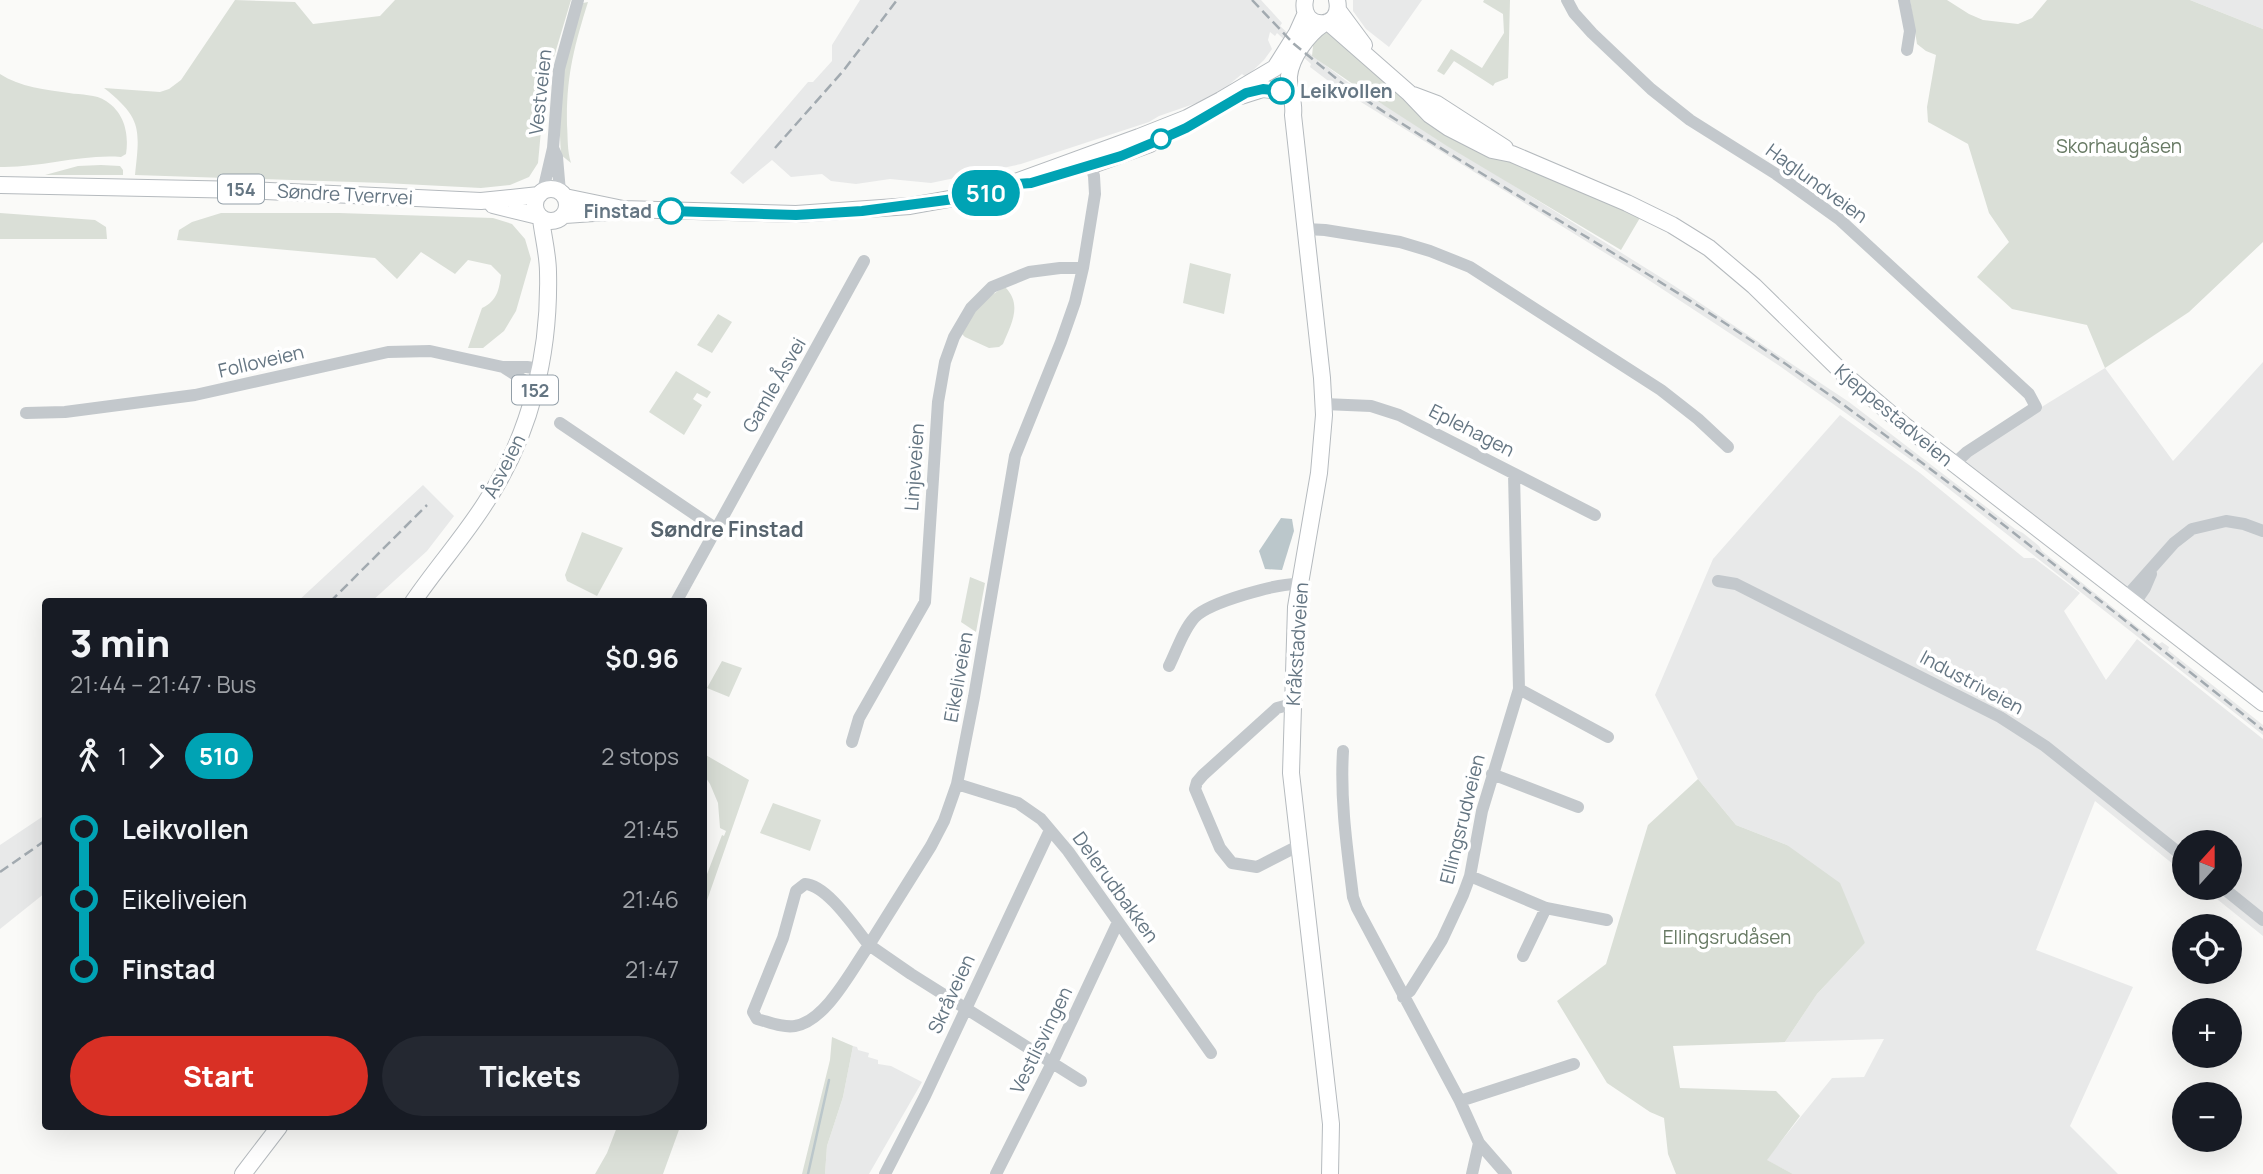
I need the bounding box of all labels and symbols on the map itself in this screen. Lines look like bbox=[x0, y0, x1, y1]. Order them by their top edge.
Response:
street label: Vestveien bbox=[523, 48, 557, 136]
marker: Leikvollen bbox=[1268, 78, 1294, 104]
place label: Leikvollen bbox=[1300, 78, 1393, 104]
unlabelled marker bbox=[1151, 129, 1171, 149]
park label: Skorhaugåsen bbox=[2056, 133, 2182, 159]
street label: Haglundveien bbox=[1761, 137, 1873, 229]
line badge: 510 bbox=[946, 170, 1026, 216]
road number: 154 bbox=[218, 174, 264, 204]
street label: Søndre Tverrvei bbox=[276, 177, 414, 211]
place label: Finstad bbox=[584, 198, 652, 224]
marker: Finstad bbox=[658, 198, 684, 224]
street label: Gamle Åsvei bbox=[736, 333, 812, 437]
street label: Folloveien bbox=[216, 339, 306, 383]
street label: Kjeppestadveien bbox=[1829, 358, 1959, 472]
road number: 152 bbox=[512, 376, 558, 404]
street label: Eplehagen bbox=[1425, 397, 1519, 463]
street label: Linjeveien bbox=[898, 422, 930, 512]
street label: Åsveien bbox=[477, 430, 531, 502]
district label: Søndre Finstad bbox=[650, 515, 804, 543]
street label: Kråkstadveien bbox=[1280, 581, 1314, 707]
street label: Eikeliveien bbox=[937, 630, 979, 724]
street label: Industriveien bbox=[1916, 644, 2028, 720]
street label: Ellingsrudveien bbox=[1433, 751, 1491, 887]
street label: Delerudbakken bbox=[1067, 826, 1165, 948]
north arrow bbox=[2172, 830, 2242, 900]
park label: Ellingsrudåsen bbox=[1663, 924, 1791, 950]
street label: Skråveien bbox=[921, 950, 981, 1038]
street label: Vestlisvingen bbox=[1004, 982, 1078, 1098]

